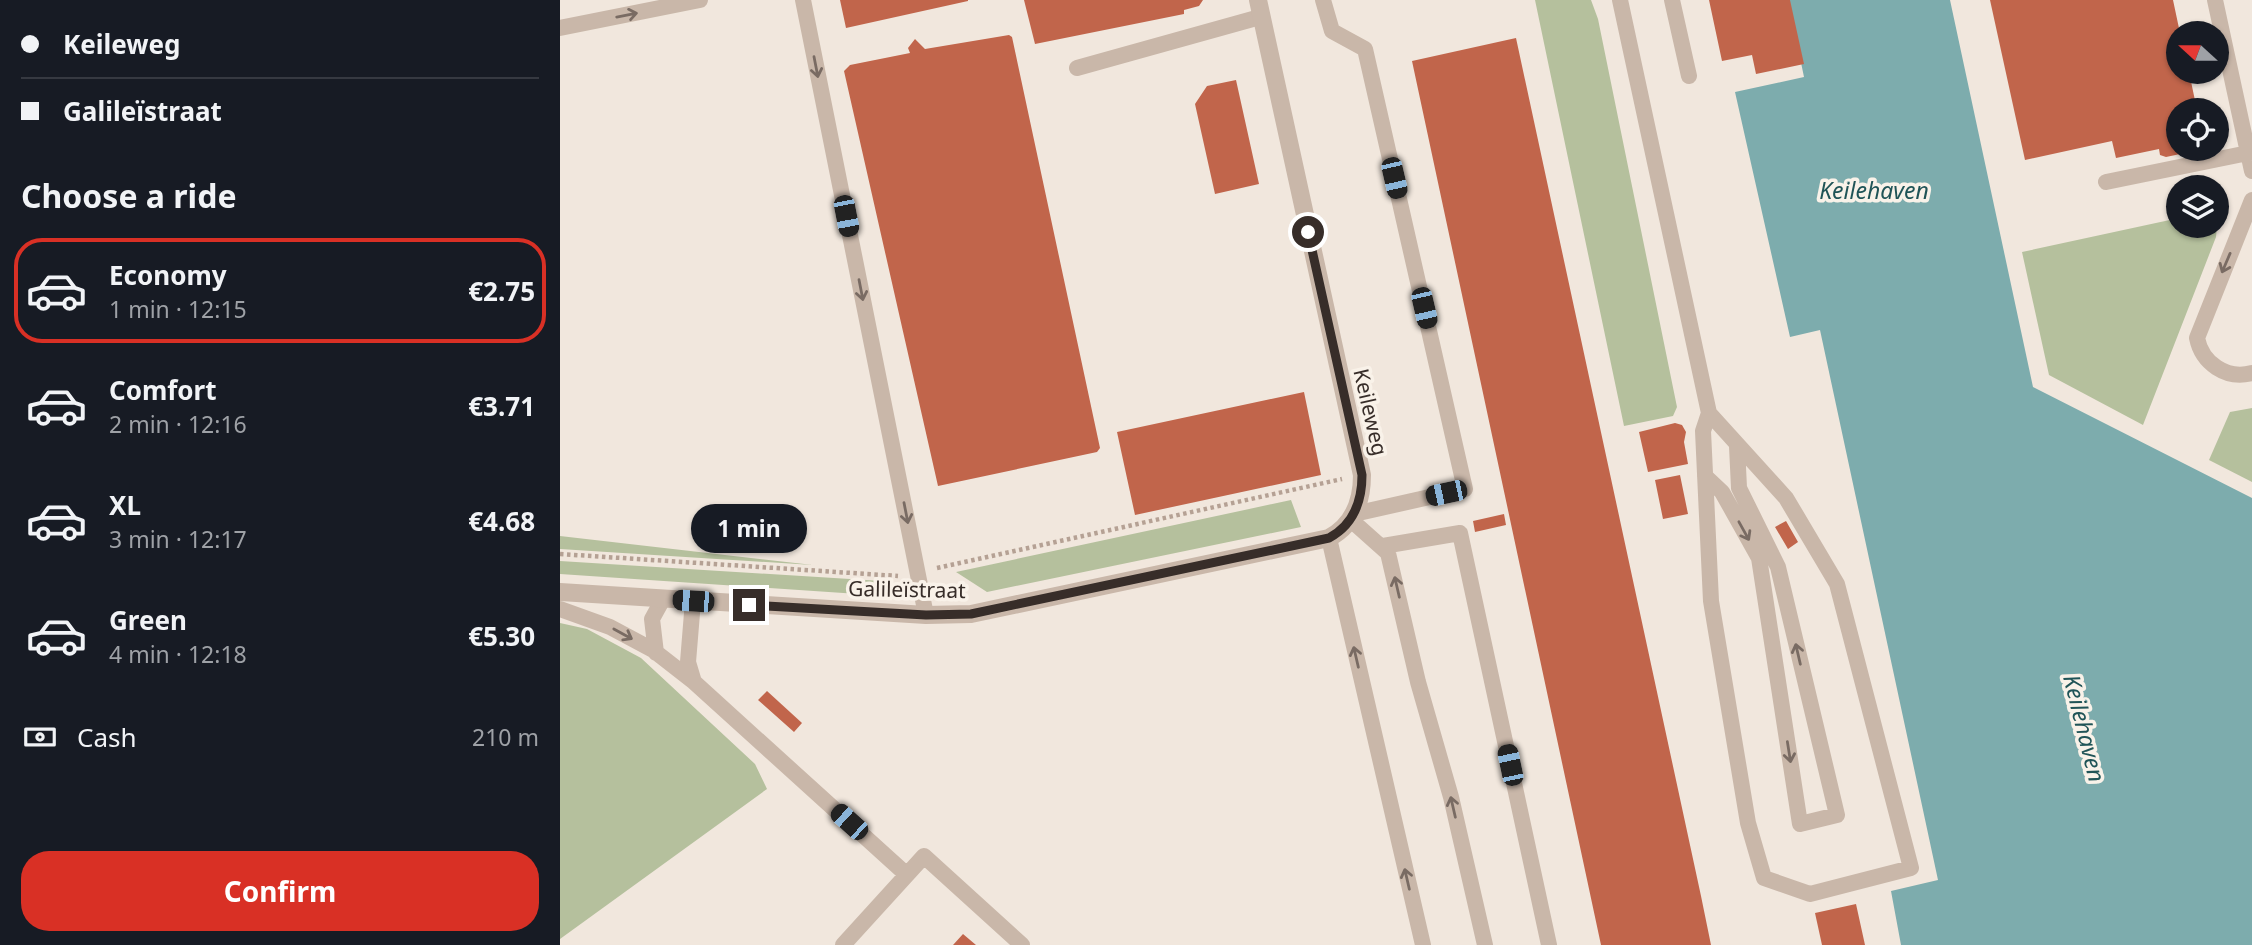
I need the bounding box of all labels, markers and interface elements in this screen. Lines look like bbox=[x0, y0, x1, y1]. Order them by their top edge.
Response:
one-way arrow bbox=[615, 7, 638, 21]
north arrow bbox=[2166, 21, 2230, 84]
map controls bbox=[2166, 21, 2229, 238]
text: Keileweg bbox=[63, 26, 181, 62]
one-way arrow bbox=[810, 55, 824, 78]
text: Galileïstraat bbox=[63, 93, 222, 129]
button: locate bbox=[2166, 98, 2229, 161]
car bbox=[1380, 155, 1409, 201]
text: Choose a ride bbox=[21, 174, 237, 217]
water label: Keilehaven bbox=[1819, 174, 1929, 206]
button: layers bbox=[2166, 175, 2229, 238]
car bbox=[832, 193, 861, 239]
route start bbox=[1292, 216, 1324, 248]
one-way arrow bbox=[2218, 251, 2231, 273]
text: Economy bbox=[109, 257, 227, 293]
icon: car bbox=[25, 259, 88, 322]
text: €2.75 bbox=[468, 273, 535, 309]
one-way arrow bbox=[855, 278, 868, 301]
car bbox=[1410, 285, 1439, 331]
text: 1 min · 12:15 bbox=[109, 293, 247, 325]
street label: Keileweg bbox=[1347, 366, 1395, 458]
text: Comfort bbox=[109, 372, 217, 408]
icon: car bbox=[25, 374, 88, 437]
text: €3.71 bbox=[468, 388, 535, 424]
text: 2 min · 12:16 bbox=[109, 408, 247, 440]
car bbox=[1424, 478, 1469, 508]
text: XL bbox=[109, 487, 141, 523]
icon: car bbox=[25, 489, 88, 552]
one-way arrow bbox=[899, 501, 913, 524]
text: €4.68 bbox=[468, 503, 535, 539]
callout: 1 min bbox=[691, 504, 807, 552]
text: 1 min bbox=[717, 512, 781, 544]
one-way arrow bbox=[1738, 520, 1751, 541]
text: 3 min · 12:17 bbox=[109, 523, 247, 555]
street label: Galileïstraat bbox=[848, 574, 966, 604]
one-way arrow bbox=[1390, 576, 1403, 599]
car bbox=[672, 589, 715, 613]
route end bbox=[733, 589, 765, 621]
text: Green bbox=[109, 602, 187, 638]
icon: car bbox=[25, 604, 88, 667]
text: €5.30 bbox=[468, 618, 535, 654]
one-way arrow bbox=[613, 627, 633, 641]
text: 4 min · 12:18 bbox=[109, 638, 247, 670]
one-way arrow bbox=[1791, 643, 1805, 666]
one-way arrow bbox=[1349, 646, 1362, 669]
water label: Keilehaven bbox=[2056, 671, 2114, 785]
icon: cash bbox=[21, 718, 59, 756]
text: Cash bbox=[77, 719, 137, 755]
text: 210 m bbox=[472, 721, 539, 753]
one-way arrow bbox=[1783, 740, 1796, 763]
car bbox=[1496, 742, 1525, 788]
one-way arrow bbox=[1446, 796, 1460, 819]
car bbox=[827, 800, 872, 844]
button: Confirm bbox=[21, 851, 539, 931]
one-way arrow bbox=[1400, 868, 1413, 890]

